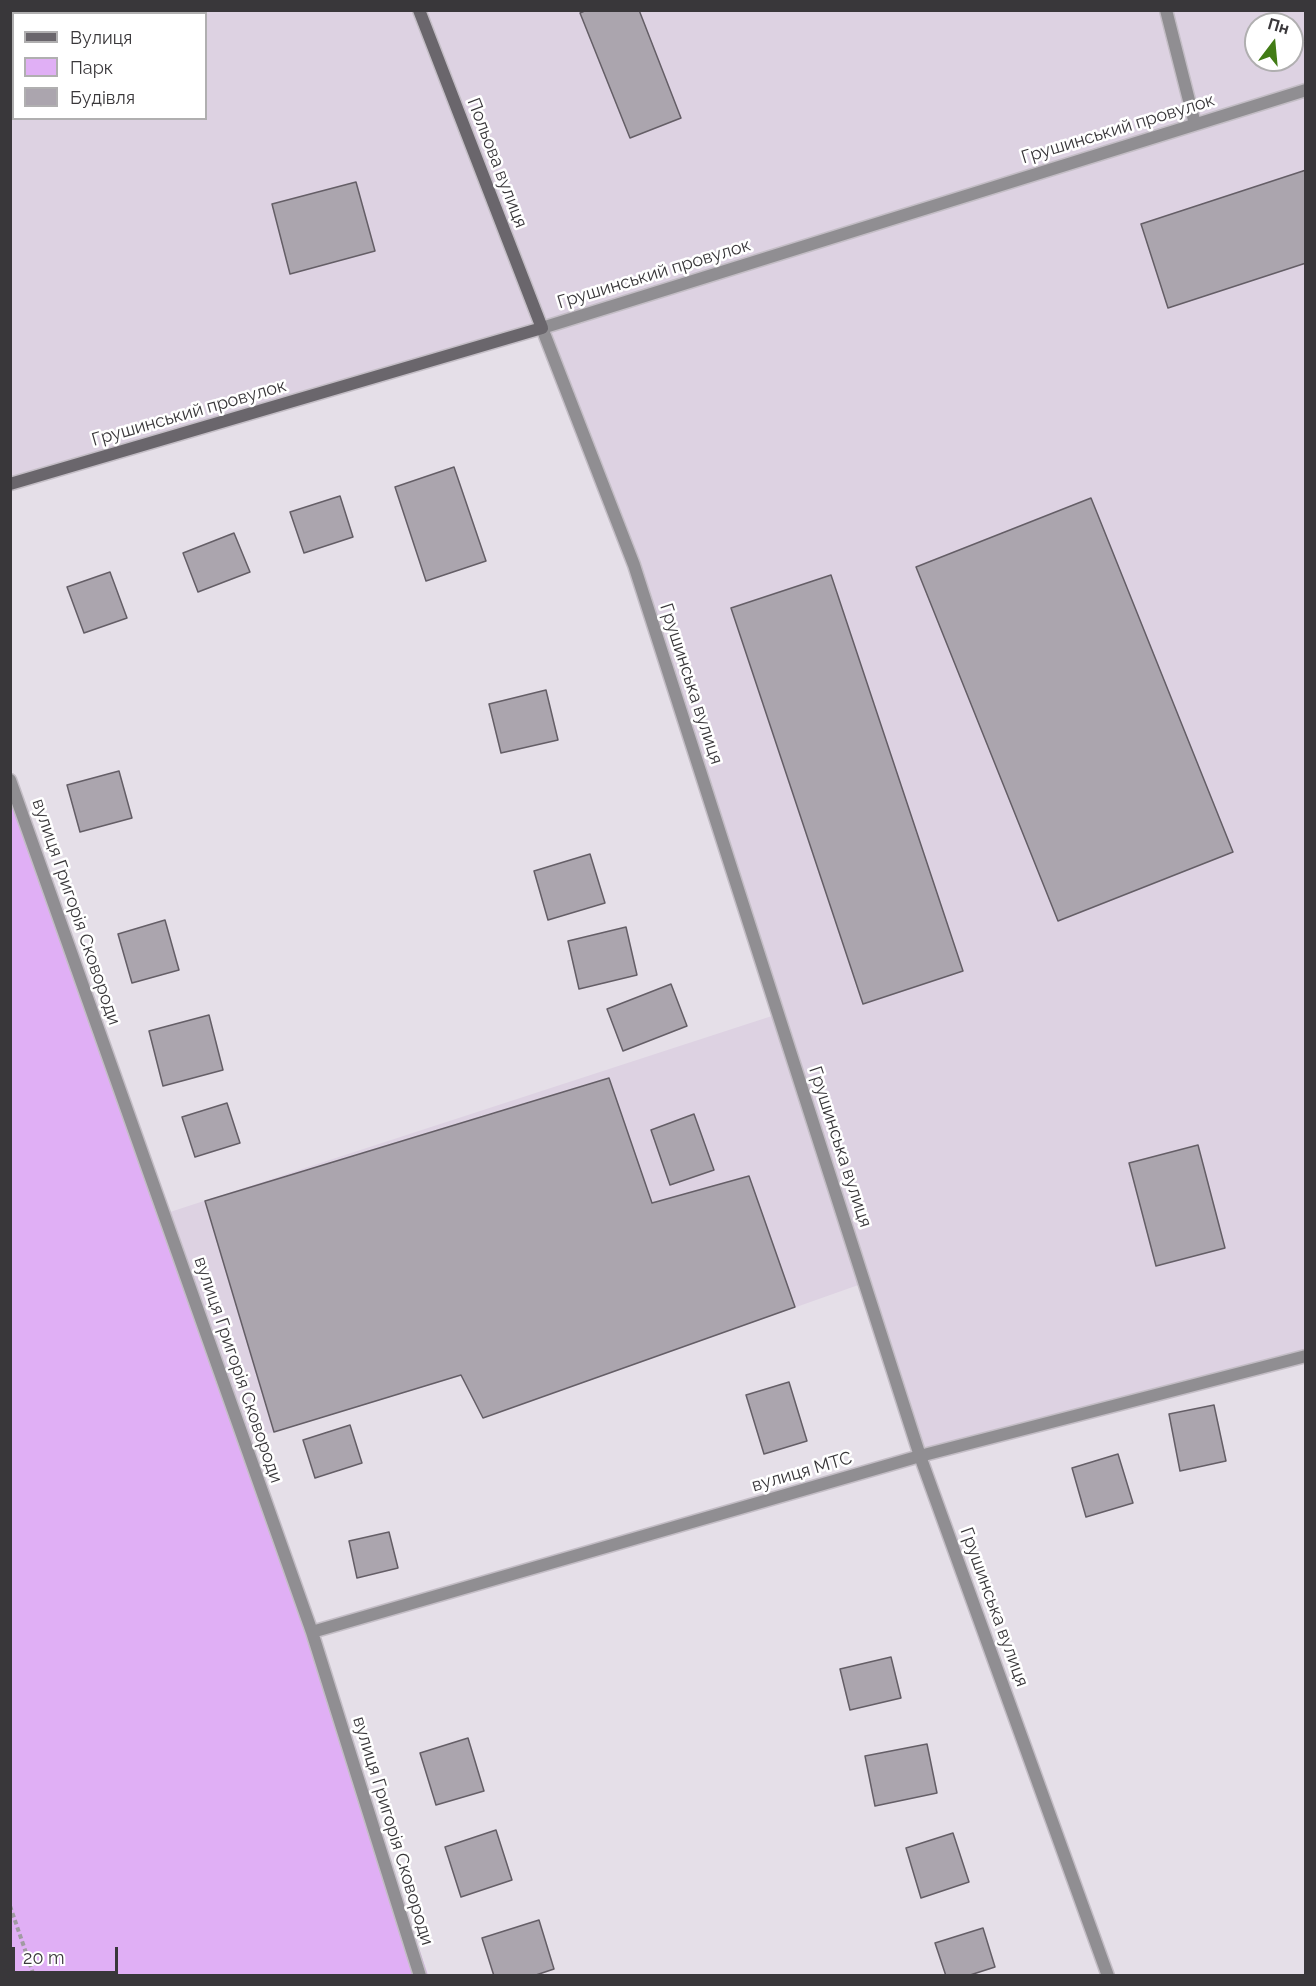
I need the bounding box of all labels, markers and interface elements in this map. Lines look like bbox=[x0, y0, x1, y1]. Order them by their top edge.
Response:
legend bbox=[12, 12, 207, 120]
north arrow bbox=[1244, 12, 1304, 72]
text: Пн bbox=[1266, 14, 1291, 38]
text: Вулиця bbox=[70, 27, 132, 48]
text: Парк bbox=[70, 57, 113, 78]
text: Будівля bbox=[70, 87, 135, 108]
street label: Грушинський провулок bbox=[1019, 89, 1217, 169]
street label: Польова вулиця bbox=[462, 95, 532, 231]
street label: Грушинський провулок bbox=[555, 234, 753, 314]
street label: Грушинський провулок bbox=[89, 375, 289, 451]
street label: Грушинська вулиця bbox=[655, 601, 727, 767]
street label: вулиця Григорія Сковороди bbox=[27, 796, 125, 1028]
street label: Грушинська вулиця bbox=[804, 1064, 876, 1230]
street label: вулиця Григорія Сковороди bbox=[189, 1254, 287, 1486]
street label: вулиця МТС bbox=[749, 1447, 855, 1497]
street label: Грушинська вулиця bbox=[955, 1524, 1033, 1690]
street label: вулиця Григорія Сковороди bbox=[348, 1714, 438, 1948]
scale bar bbox=[15, 1935, 122, 1973]
text: 20 m bbox=[23, 1947, 65, 1968]

